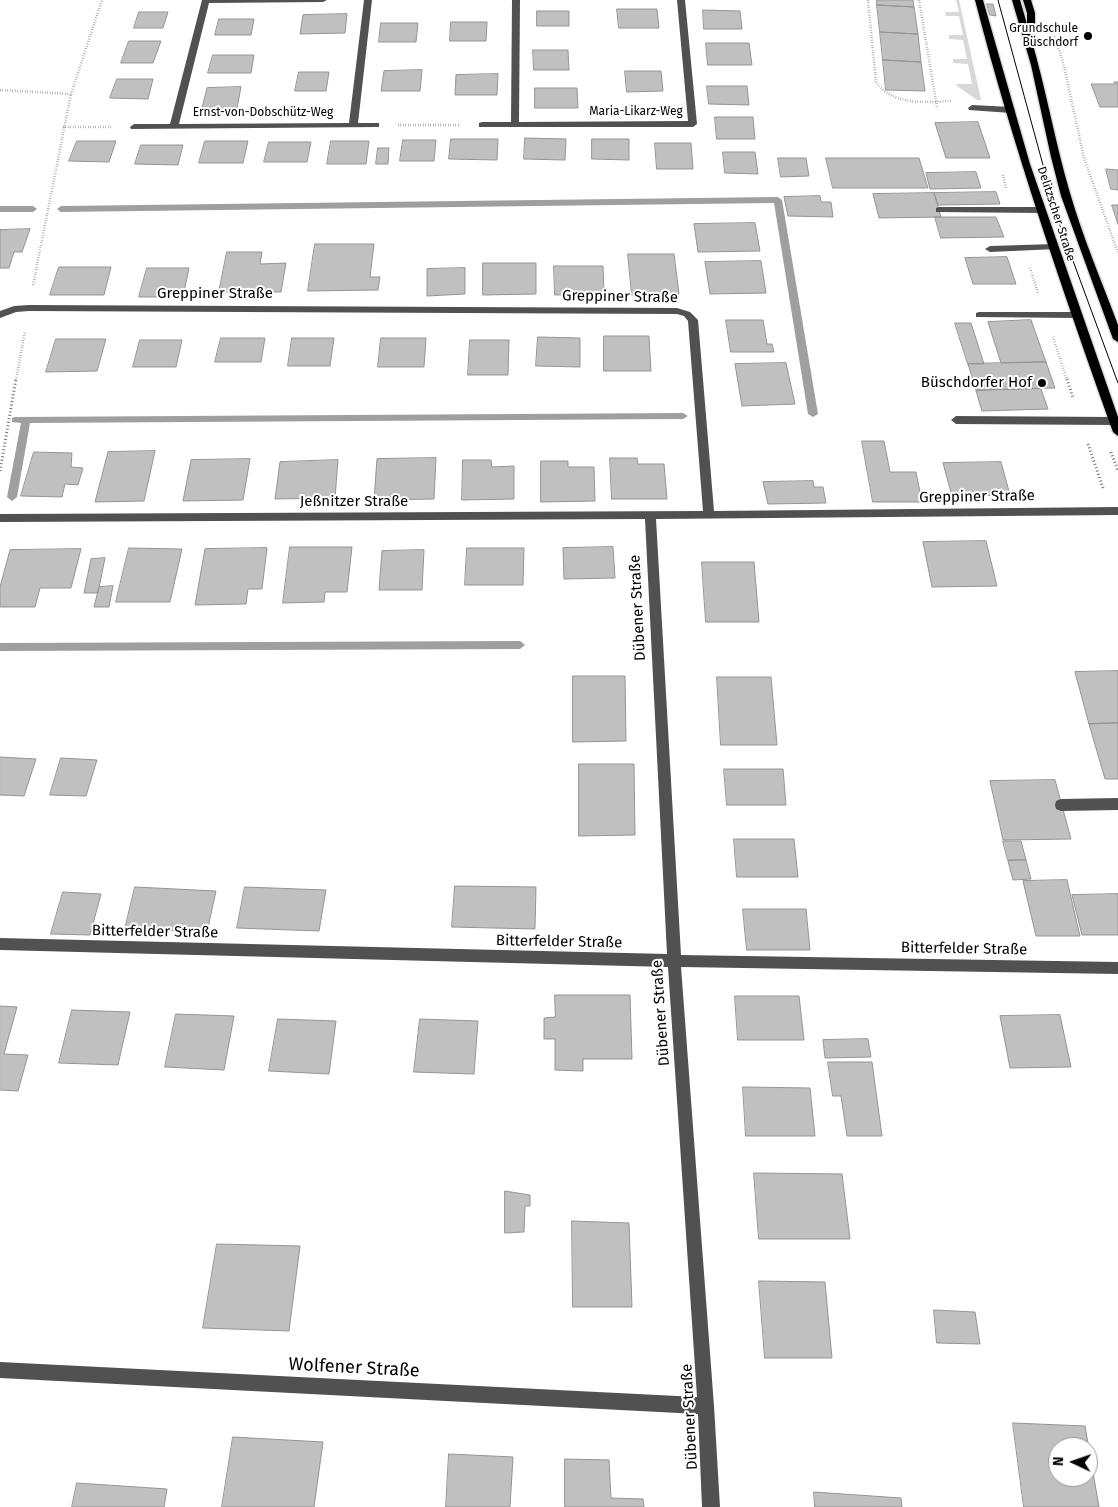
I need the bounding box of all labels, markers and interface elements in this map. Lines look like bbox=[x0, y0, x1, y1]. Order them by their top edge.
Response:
place label: Grundschule Büschdorf bbox=[1009, 22, 1078, 50]
marker: Grundschule Büschdorf bbox=[1082, 30, 1094, 42]
street label: Maria-Likarz-Weg bbox=[589, 105, 683, 119]
street label: Ernst-von-Dobschütz-Weg bbox=[193, 106, 333, 120]
street label: Delitzscher Straße bbox=[1034, 165, 1078, 263]
street label: Greppiner Straße bbox=[157, 285, 273, 303]
street label: Greppiner Straße bbox=[562, 287, 678, 307]
place label: Büschdorfer Hof bbox=[921, 374, 1032, 392]
marker: Büschdorfer Hof bbox=[1036, 377, 1048, 389]
street label: Greppiner Straße bbox=[919, 487, 1035, 507]
street label: Jeßnitzer Straße bbox=[300, 493, 408, 511]
street label: Dübener Straße bbox=[626, 554, 650, 662]
street label: Bitterfelder Straße bbox=[92, 922, 218, 942]
street label: Bitterfelder Straße bbox=[496, 932, 622, 952]
street label: Bitterfelder Straße bbox=[901, 939, 1027, 959]
street label: Dübener Straße bbox=[648, 959, 674, 1067]
street label: Wolfener Straße bbox=[288, 1354, 420, 1382]
street label: Dübener Straße bbox=[678, 1363, 702, 1471]
north arrow bbox=[1048, 1437, 1098, 1487]
text: N bbox=[1050, 1456, 1067, 1466]

